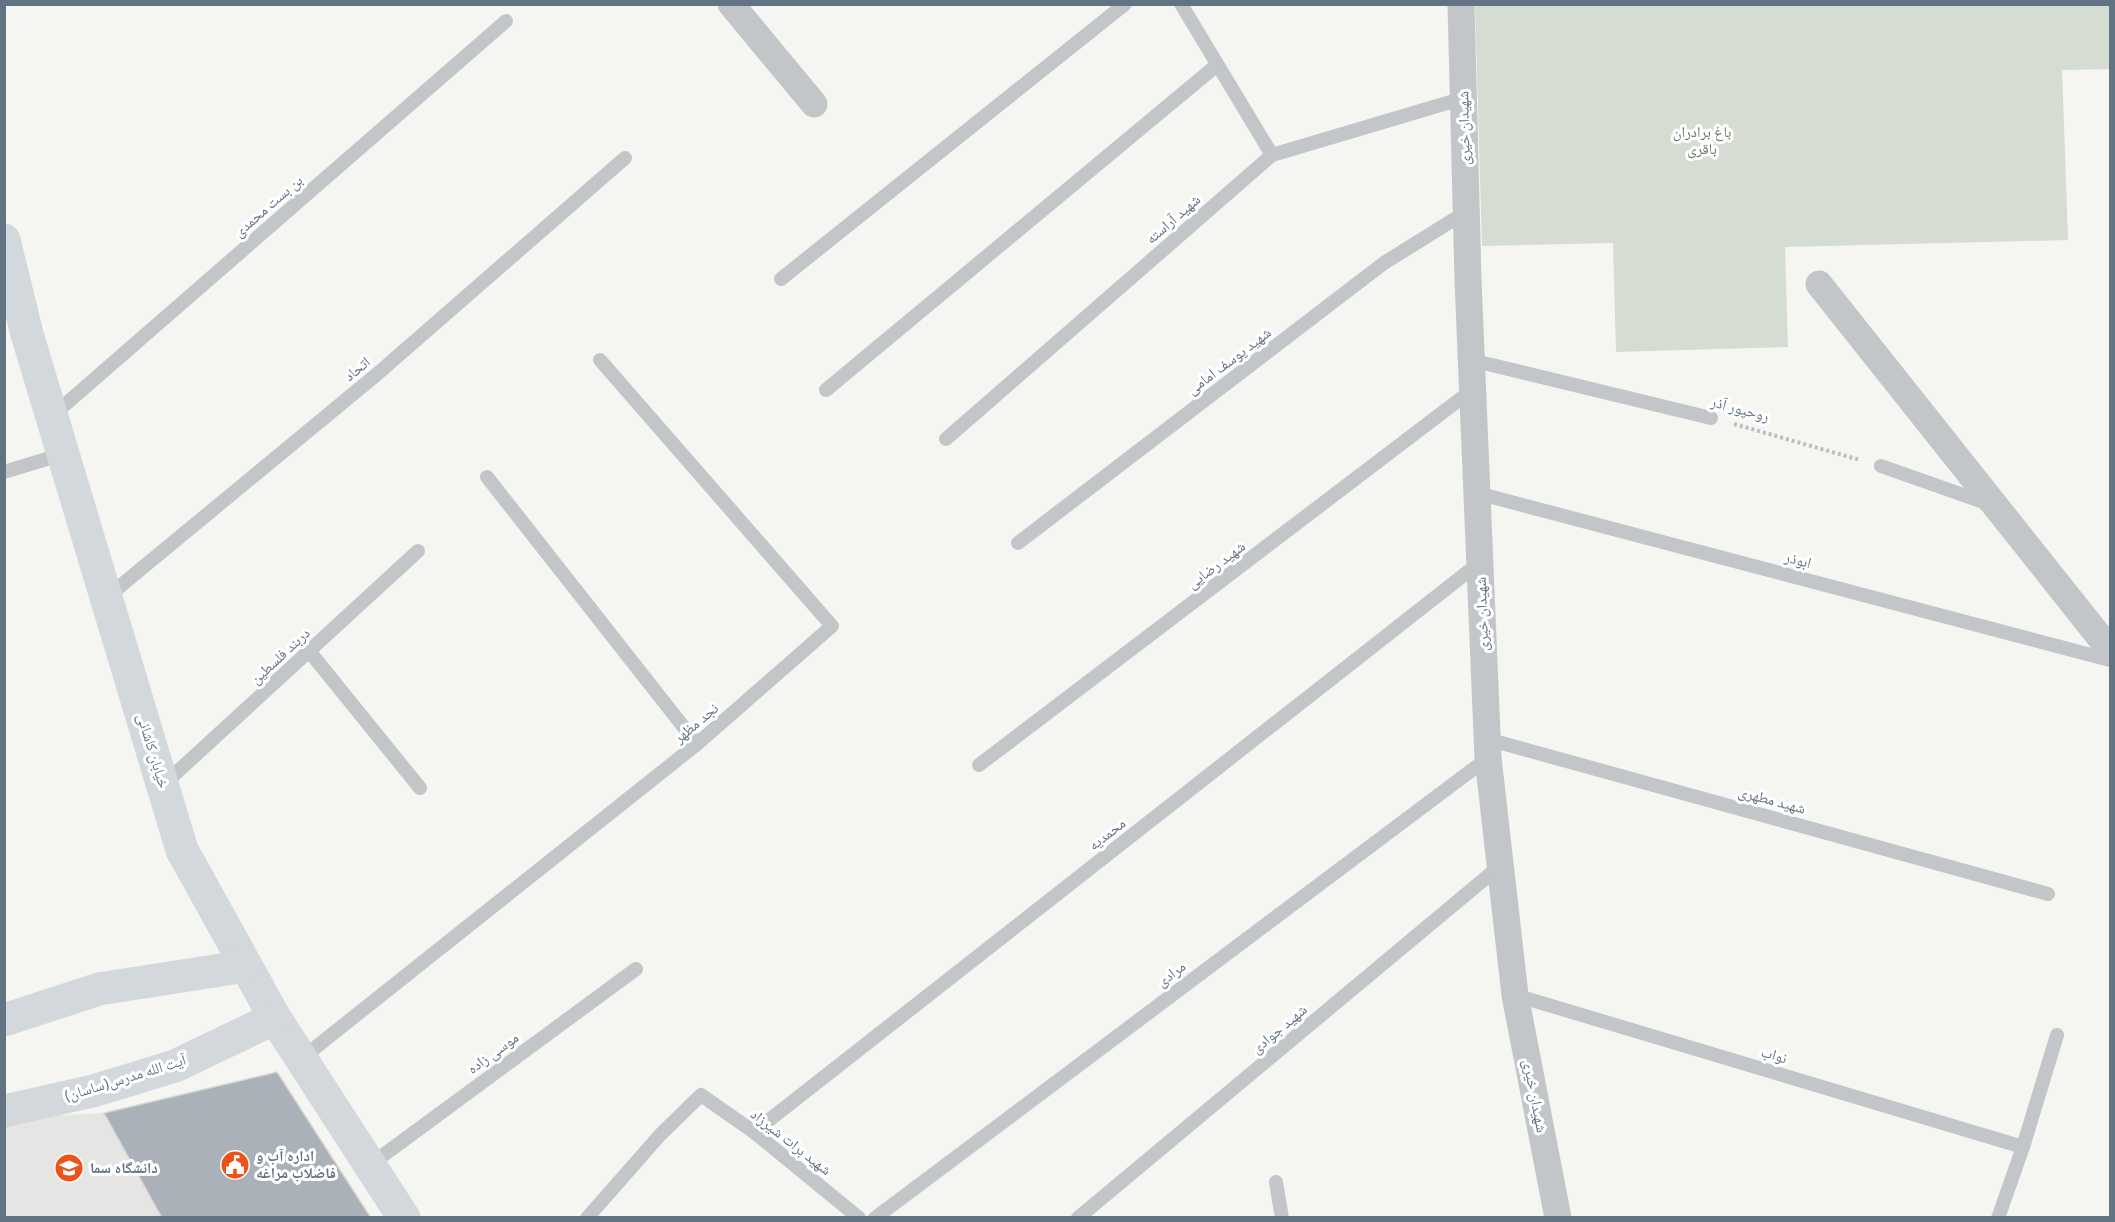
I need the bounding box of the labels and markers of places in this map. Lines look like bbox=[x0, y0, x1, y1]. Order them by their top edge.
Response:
place label: اداره آب و فاضلاب مراغه bbox=[256, 1148, 336, 1184]
public building icon: اداره آب و فاضلاب مراغه bbox=[219, 1149, 251, 1181]
school or university icon: دانشگاه سما bbox=[53, 1152, 85, 1184]
place label: دانشگاه سما bbox=[90, 1160, 158, 1179]

